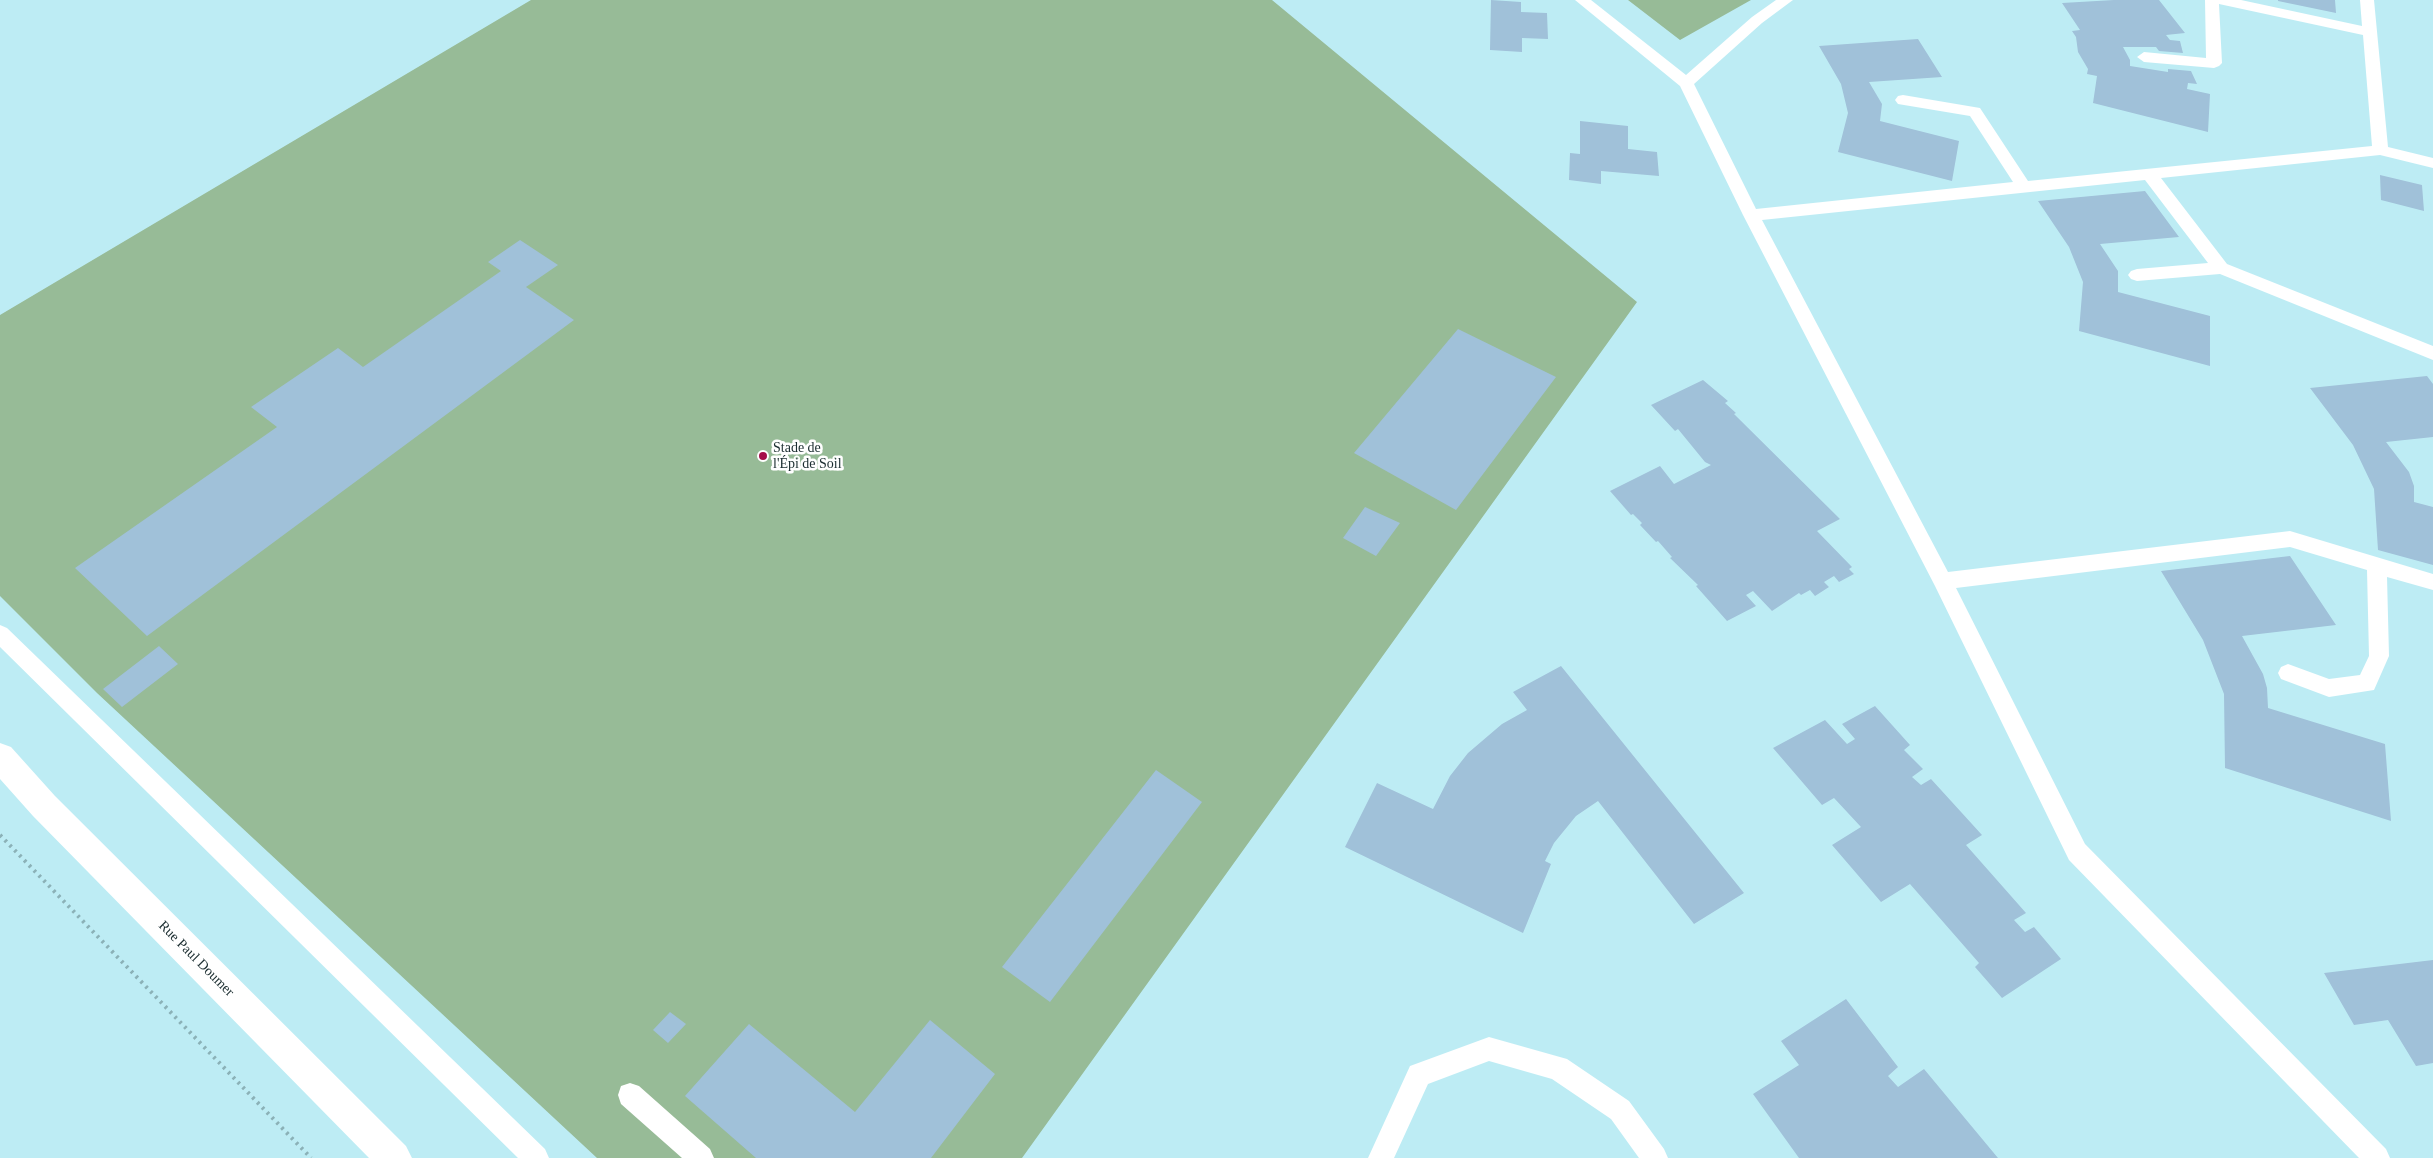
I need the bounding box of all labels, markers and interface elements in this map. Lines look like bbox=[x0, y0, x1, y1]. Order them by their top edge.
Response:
place label: Stade de l'Épi de Soil bbox=[773, 440, 842, 472]
marker: Stade de l'Épi de Soil bbox=[757, 450, 769, 462]
street label: Rue Paul Doumer bbox=[155, 918, 237, 1000]

